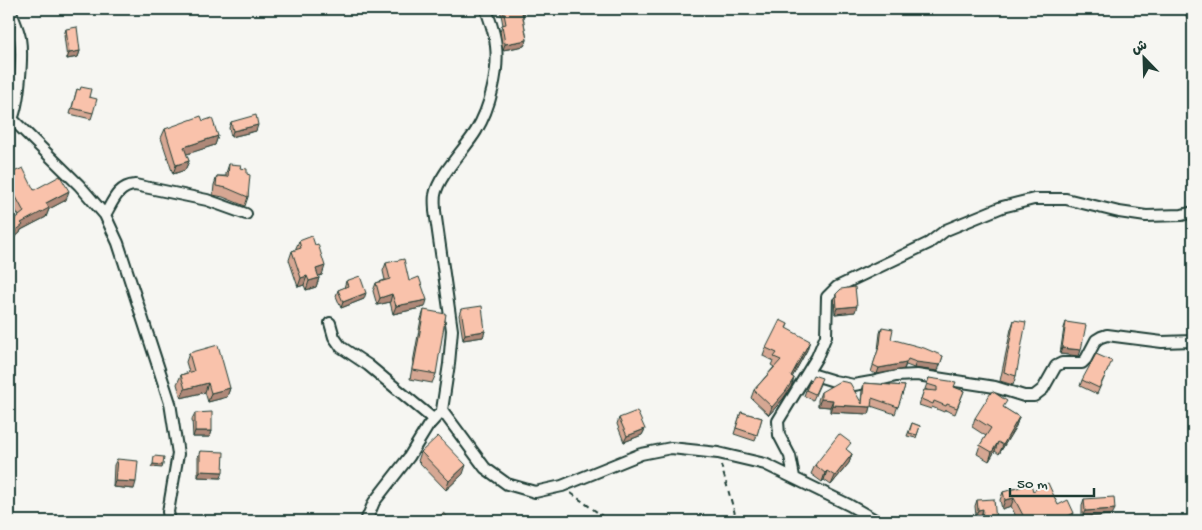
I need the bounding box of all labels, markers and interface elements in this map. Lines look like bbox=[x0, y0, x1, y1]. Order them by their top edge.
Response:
north arrow bbox=[1120, 32, 1170, 82]
text: ش bbox=[1129, 38, 1150, 59]
scale bar bbox=[1010, 465, 1093, 497]
text: 50 m bbox=[1017, 476, 1048, 494]

